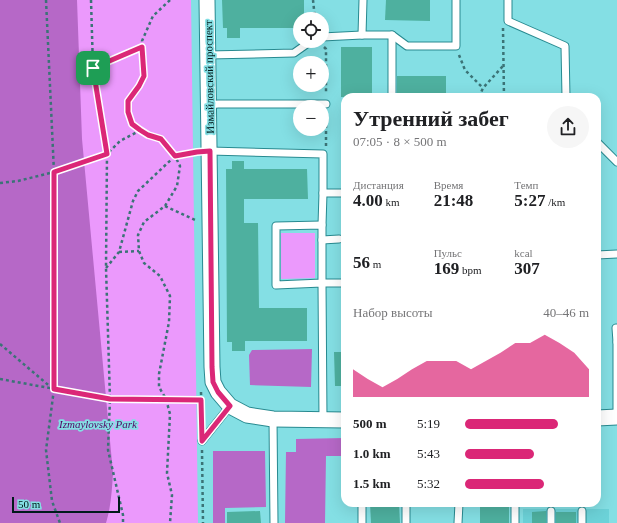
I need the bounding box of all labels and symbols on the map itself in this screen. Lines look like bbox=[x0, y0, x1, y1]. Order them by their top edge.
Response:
street label: Измайловский проспект bbox=[202, 20, 216, 134]
pin bbox=[76, 51, 110, 85]
park label: Izmaylovsky Park bbox=[58, 418, 138, 430]
scale bar bbox=[12, 495, 120, 514]

